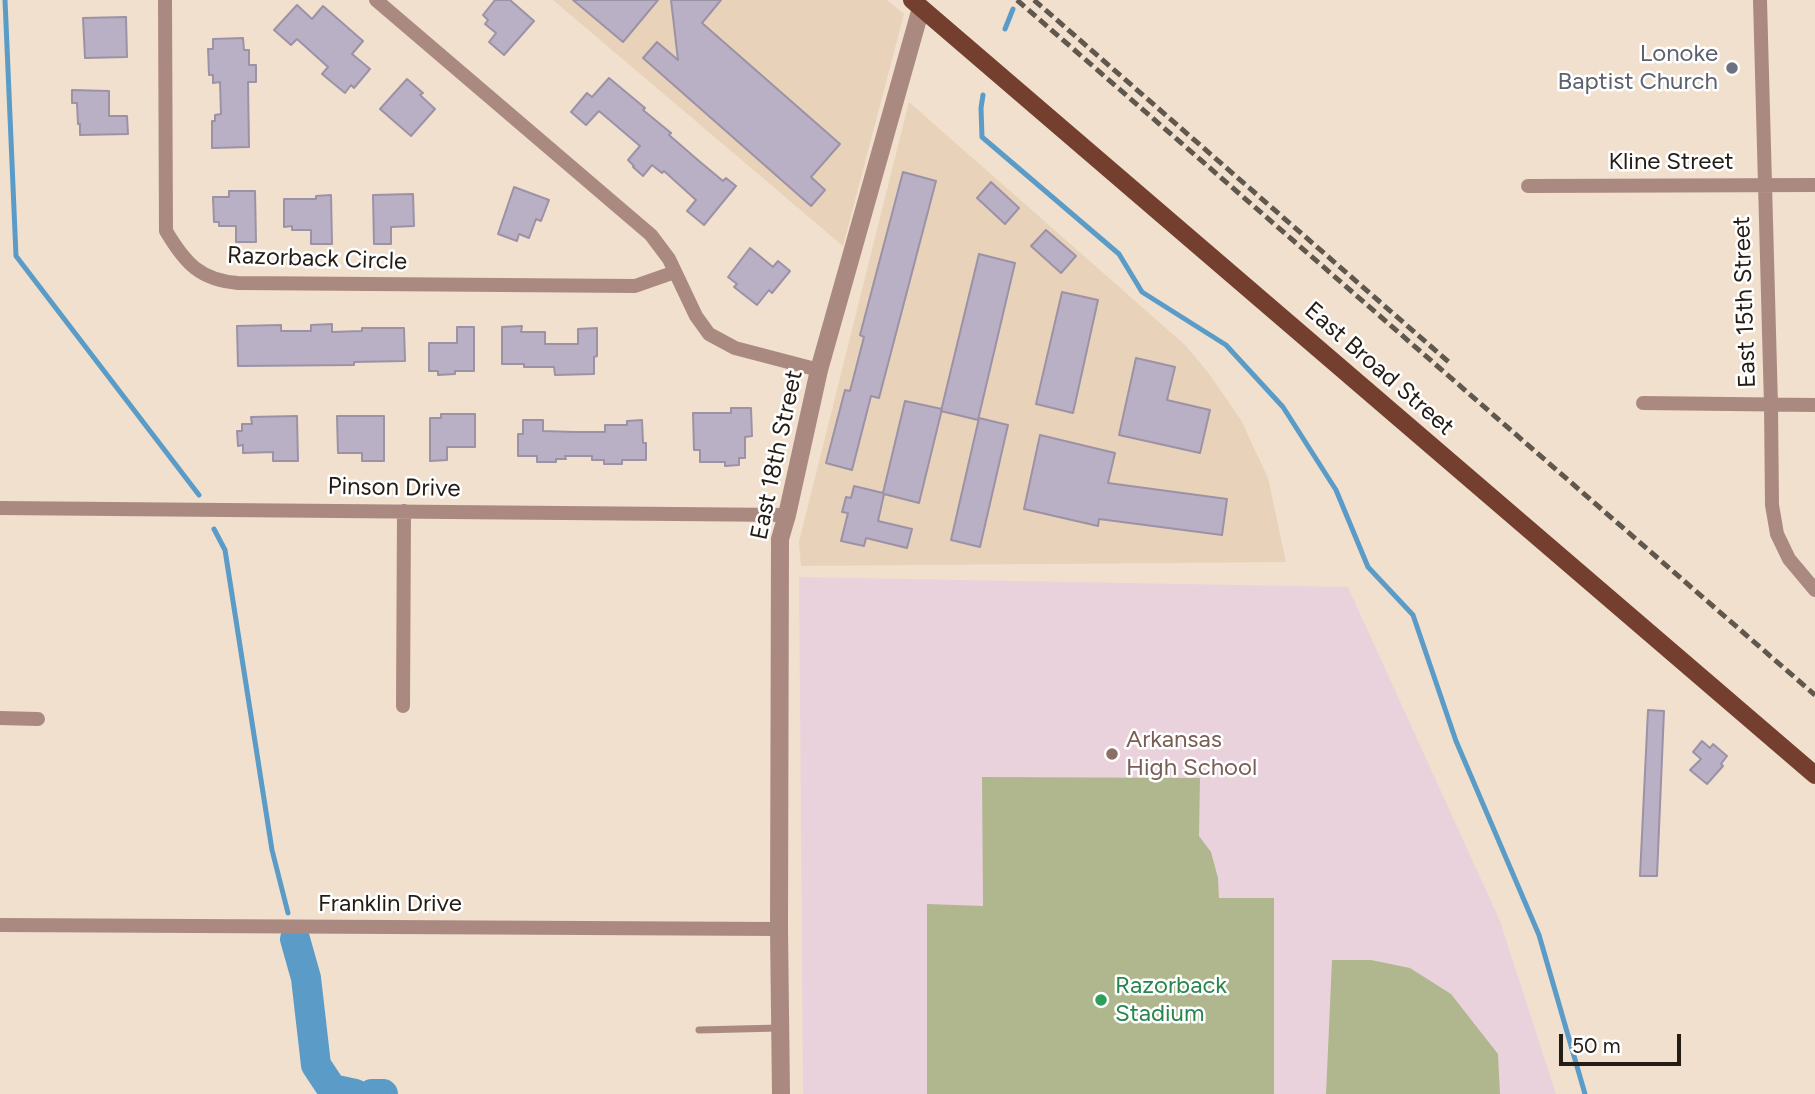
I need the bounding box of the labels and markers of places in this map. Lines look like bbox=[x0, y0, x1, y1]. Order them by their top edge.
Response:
place label: Lonoke Baptist Church bbox=[1558, 40, 1718, 96]
marker: Lonoke Baptist Church bbox=[1724, 60, 1740, 76]
place label: Arkansas High School bbox=[1126, 726, 1257, 782]
marker: Arkansas High School bbox=[1104, 746, 1120, 762]
place label: Razorback Stadium bbox=[1115, 972, 1227, 1028]
marker: Razorback Stadium bbox=[1093, 992, 1109, 1008]

